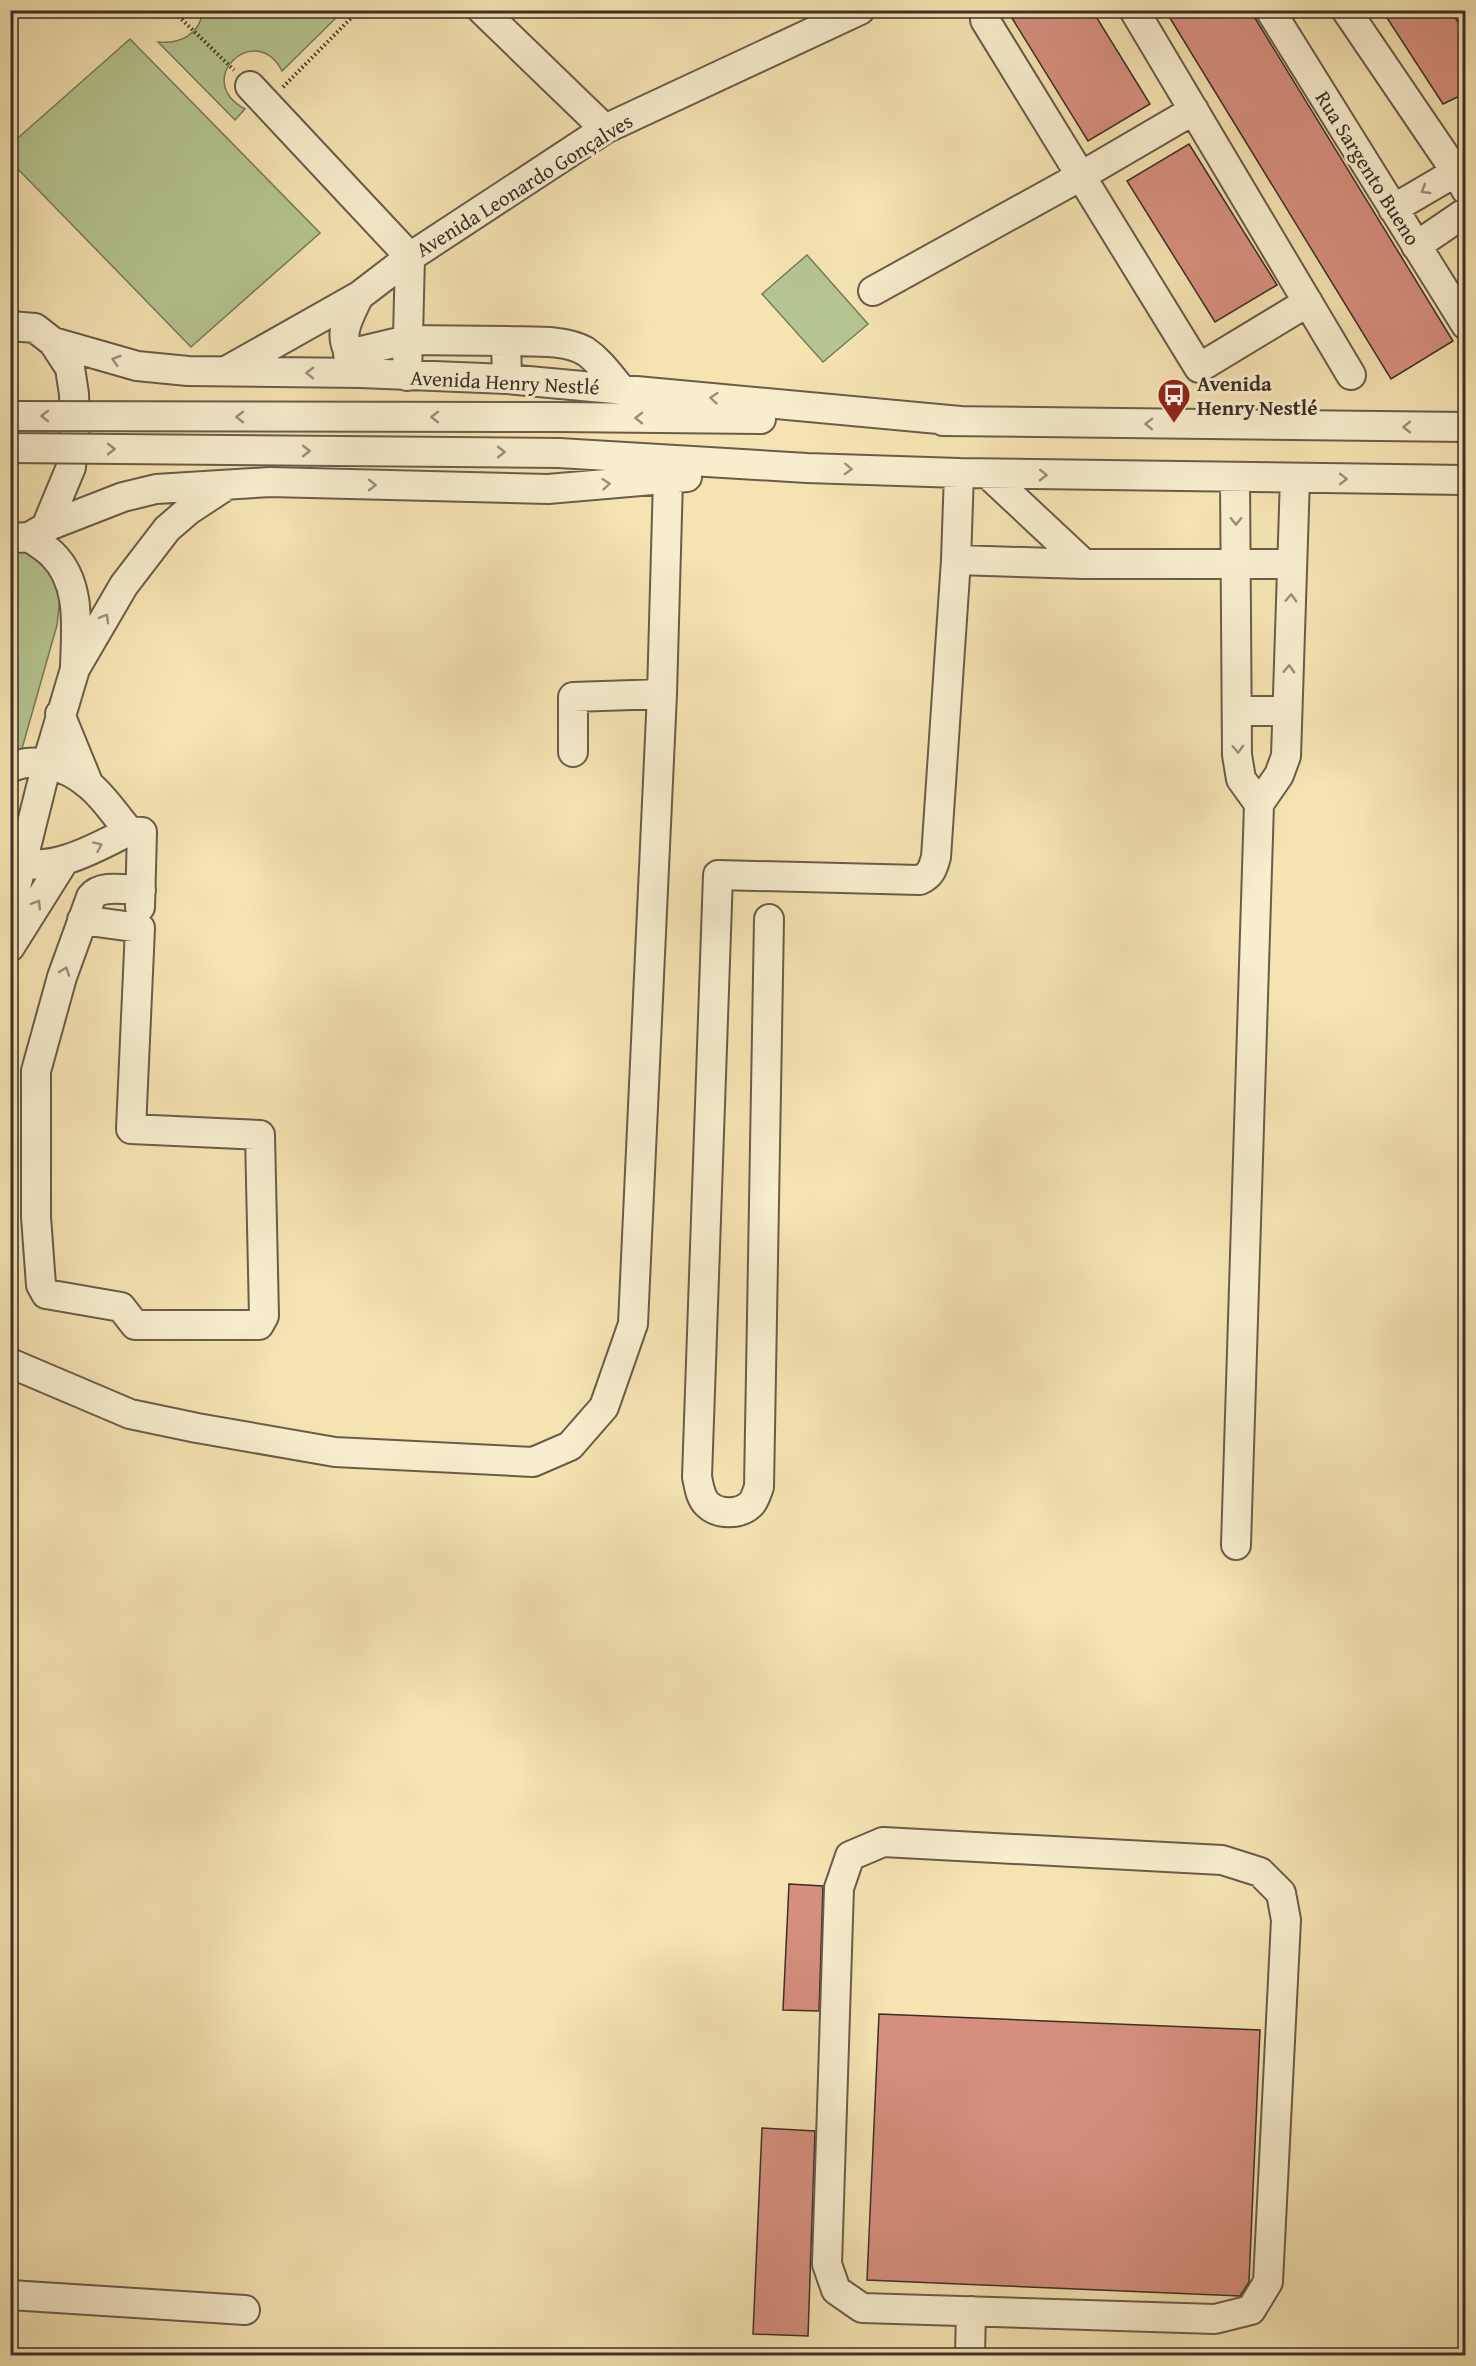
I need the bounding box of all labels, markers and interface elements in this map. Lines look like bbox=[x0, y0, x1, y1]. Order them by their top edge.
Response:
street label: Rua Sargento Bueno bbox=[1308, 85, 1428, 251]
street label: Avenida Leonardo Gonçalves bbox=[410, 105, 638, 265]
one-way arrow bbox=[1421, 183, 1431, 195]
one-way arrow bbox=[111, 355, 122, 367]
street label: Avenida Henry Nestlé bbox=[410, 362, 601, 402]
one-way arrow bbox=[305, 367, 314, 379]
place label: Avenida Henry Nestlé bbox=[1197, 368, 1317, 423]
bus stop icon: Avenida Henry Nestlé bbox=[1156, 377, 1192, 424]
one-way arrow bbox=[709, 392, 718, 405]
one-way arrow bbox=[41, 410, 50, 422]
one-way arrow bbox=[236, 411, 245, 423]
one-way arrow bbox=[431, 411, 440, 423]
one-way arrow bbox=[635, 411, 644, 424]
one-way arrow bbox=[1145, 418, 1154, 430]
one-way arrow bbox=[1402, 421, 1411, 433]
one-way arrow bbox=[106, 443, 115, 455]
one-way arrow bbox=[301, 444, 310, 457]
one-way arrow bbox=[496, 446, 505, 458]
one-way arrow bbox=[843, 463, 852, 476]
one-way arrow bbox=[1038, 469, 1047, 481]
one-way arrow bbox=[1338, 473, 1347, 485]
one-way arrow bbox=[601, 478, 610, 491]
one-way arrow bbox=[367, 479, 376, 491]
one-way arrow bbox=[1229, 517, 1242, 526]
one-way arrow bbox=[1285, 594, 1298, 603]
one-way arrow bbox=[97, 614, 109, 624]
one-way arrow bbox=[1282, 664, 1295, 673]
one-way arrow bbox=[1231, 744, 1244, 753]
one-way arrow bbox=[91, 841, 102, 853]
one-way arrow bbox=[30, 900, 42, 910]
one-way arrow bbox=[57, 966, 70, 977]

